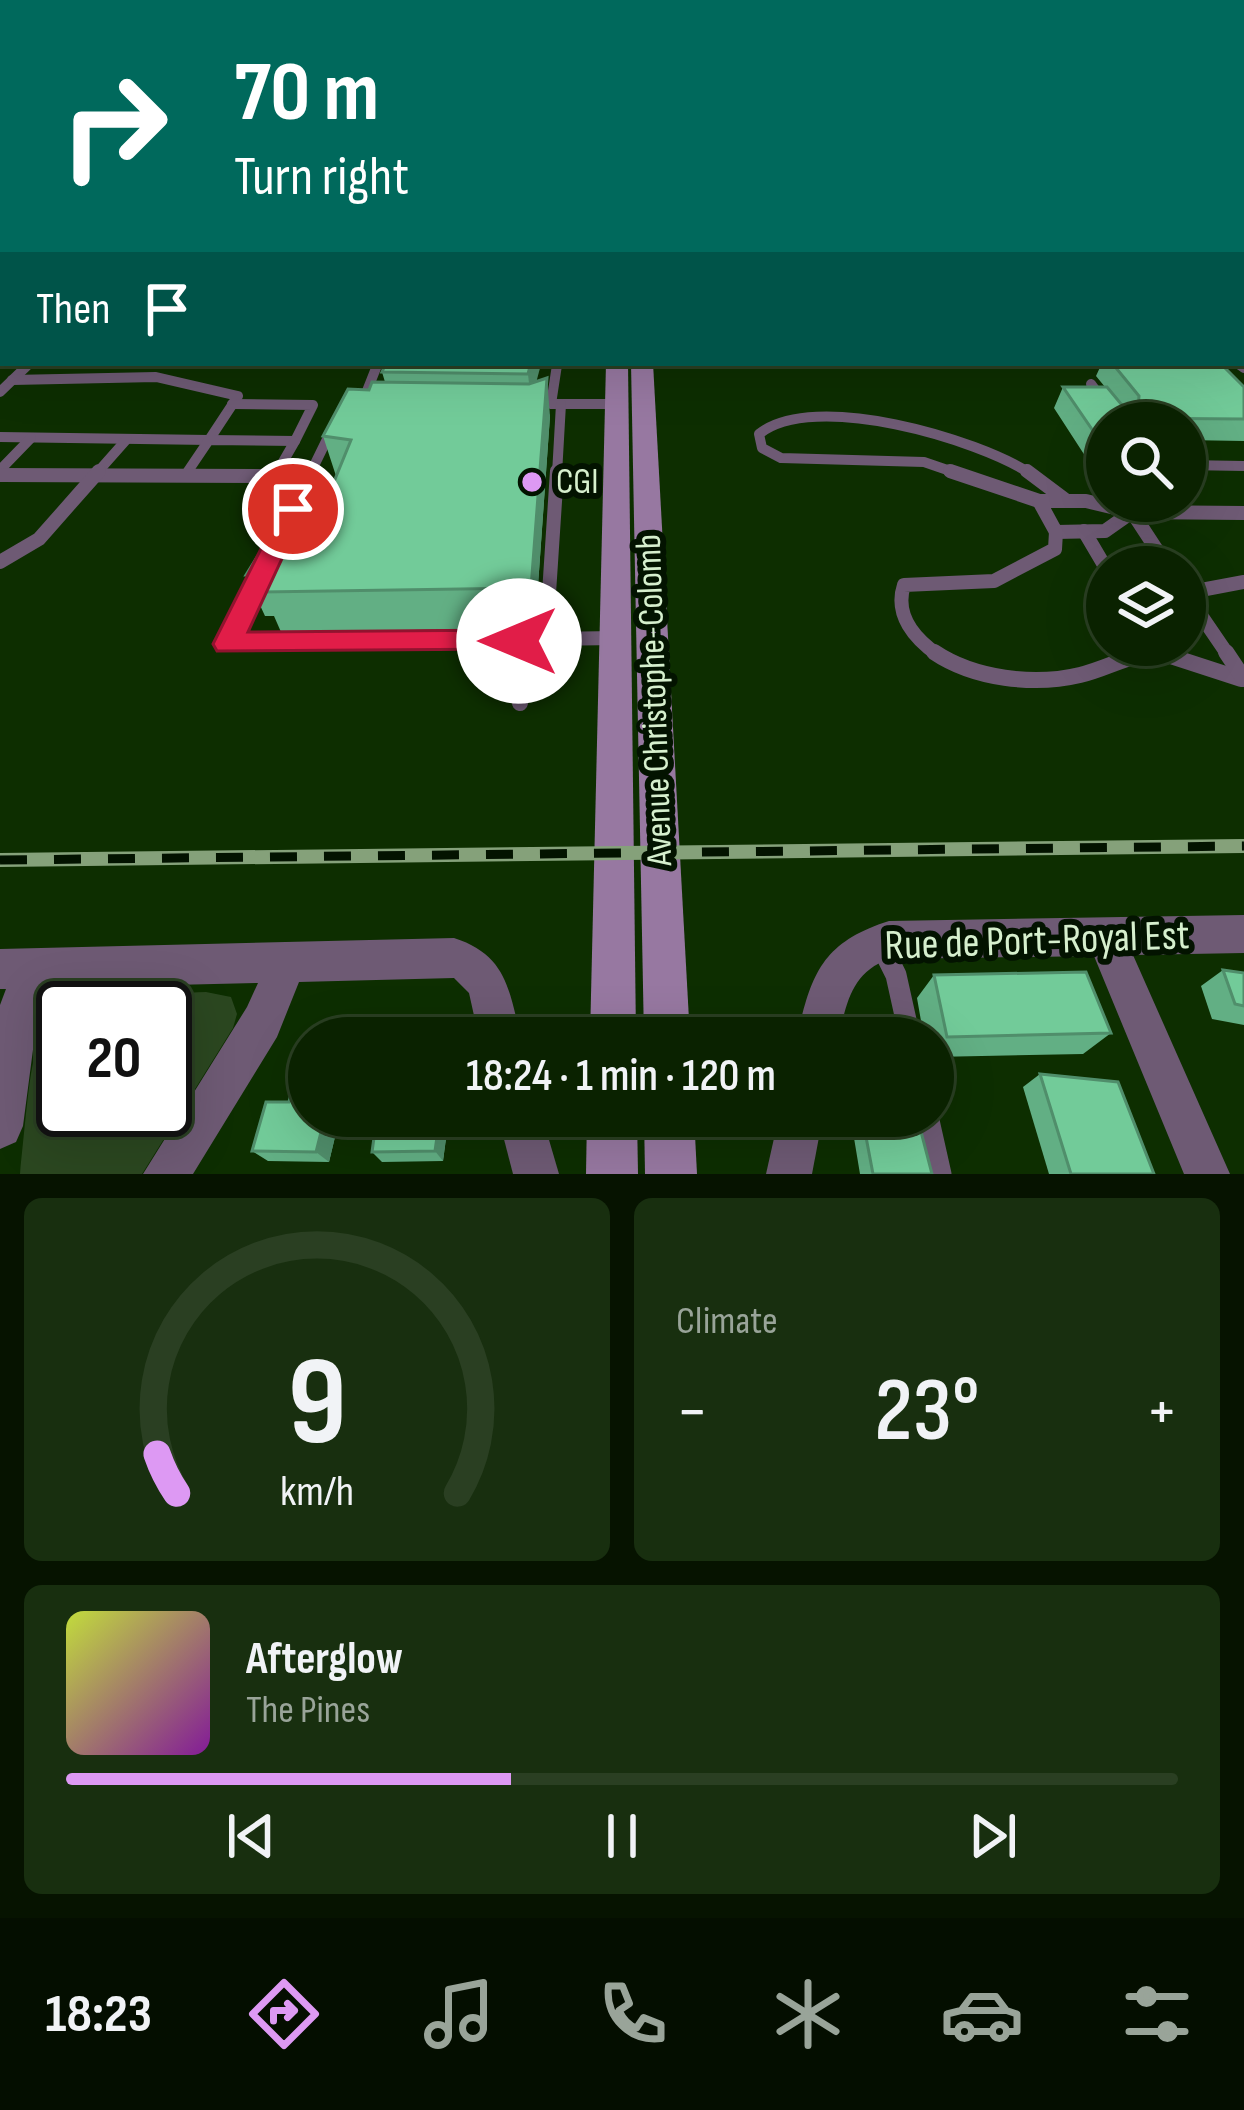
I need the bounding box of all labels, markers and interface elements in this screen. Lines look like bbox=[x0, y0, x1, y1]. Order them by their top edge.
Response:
text: 70 m bbox=[234, 43, 379, 144]
icon: right bbox=[36, 48, 192, 204]
text: Turn right bbox=[234, 145, 409, 210]
icon: arrive bbox=[134, 276, 200, 342]
text: Then bbox=[36, 282, 110, 337]
map controls bbox=[1086, 402, 1206, 666]
button: search bbox=[1086, 402, 1206, 522]
pin bbox=[242, 458, 344, 560]
place label: CGI bbox=[556, 461, 599, 504]
marker: CGI bbox=[519, 469, 545, 495]
icon: arrive bbox=[260, 476, 326, 542]
street label: Avenue Christophe-Colomb bbox=[628, 533, 682, 868]
button: layers bbox=[1086, 546, 1206, 666]
position arrow bbox=[456, 578, 582, 704]
street label: Rue de Port-Royal Est bbox=[884, 910, 1190, 972]
speed limit sign: 20 bbox=[36, 981, 192, 1137]
text: 18:24 · 1 min · 120 m bbox=[466, 1049, 776, 1104]
text: Climate bbox=[676, 1298, 778, 1345]
text: 9 bbox=[287, 1330, 347, 1479]
text: 23° bbox=[874, 1358, 980, 1466]
text: − bbox=[676, 1373, 708, 1452]
text: + bbox=[1146, 1373, 1178, 1452]
text: km/h bbox=[280, 1465, 354, 1517]
text: Afterglow bbox=[246, 1632, 403, 1687]
text: The Pines bbox=[246, 1687, 370, 1734]
icon: previous bbox=[218, 1803, 284, 1869]
icon: pause bbox=[589, 1803, 655, 1869]
icon: next bbox=[960, 1803, 1026, 1869]
icon: directions bbox=[242, 1972, 326, 2056]
icon: music bbox=[417, 1972, 501, 2056]
icon: phone bbox=[591, 1972, 675, 2056]
icon: climate bbox=[766, 1972, 850, 2056]
icon: car bbox=[940, 1972, 1024, 2056]
icon: filters bbox=[1115, 1972, 1199, 2056]
text: 18:23 bbox=[45, 1982, 152, 2047]

